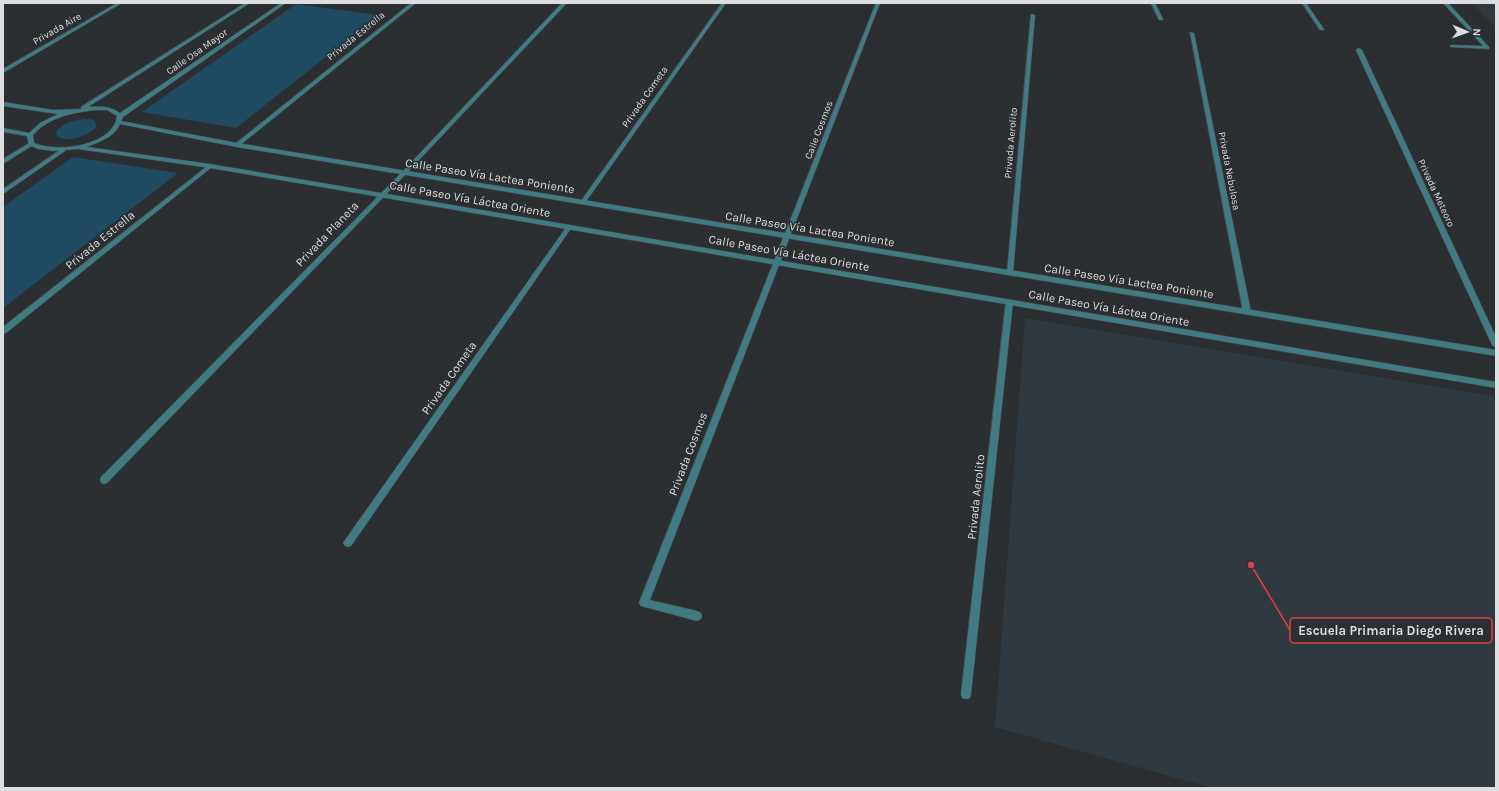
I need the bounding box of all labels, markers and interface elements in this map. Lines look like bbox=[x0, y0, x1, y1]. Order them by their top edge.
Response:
street label: Privada Estrella bbox=[325, 9, 387, 63]
street label: Privada Aire bbox=[31, 10, 83, 48]
north arrow bbox=[1447, 12, 1487, 52]
street label: Calle Osa Mayor bbox=[164, 26, 230, 78]
text: N bbox=[1470, 28, 1483, 37]
street label: Privada Cometa bbox=[619, 64, 671, 130]
street label: Calle Cosmos bbox=[802, 99, 836, 161]
street label: Privada Aerolito bbox=[1002, 107, 1020, 179]
street label: Privada Nebulosa bbox=[1216, 131, 1242, 211]
street label: Calle Paseo Vía Lactea Poniente bbox=[404, 156, 576, 196]
street label: Privada Meteoro bbox=[1415, 157, 1457, 229]
street label: Calle Paseo Vía Láctea Oriente bbox=[389, 178, 551, 220]
street label: Privada Planeta bbox=[292, 199, 362, 269]
street label: Privada Estrella bbox=[63, 208, 137, 272]
street label: Calle Paseo Vía Lactea Poniente bbox=[724, 209, 896, 249]
street label: Calle Paseo Vía Láctea Oriente bbox=[708, 232, 870, 274]
street label: Calle Paseo Vía Lactea Poniente bbox=[1043, 261, 1215, 301]
street label: Calle Paseo Vía Láctea Oriente bbox=[1028, 287, 1190, 329]
street label: Privada Cometa bbox=[419, 339, 479, 417]
street label: Privada Cosmos bbox=[666, 410, 710, 498]
street label: Privada Aerolito bbox=[965, 454, 987, 540]
callout: Escuela Primaria Diego Rivera bbox=[1290, 618, 1492, 643]
text: Escuela Primaria Diego Rivera bbox=[1298, 623, 1484, 638]

